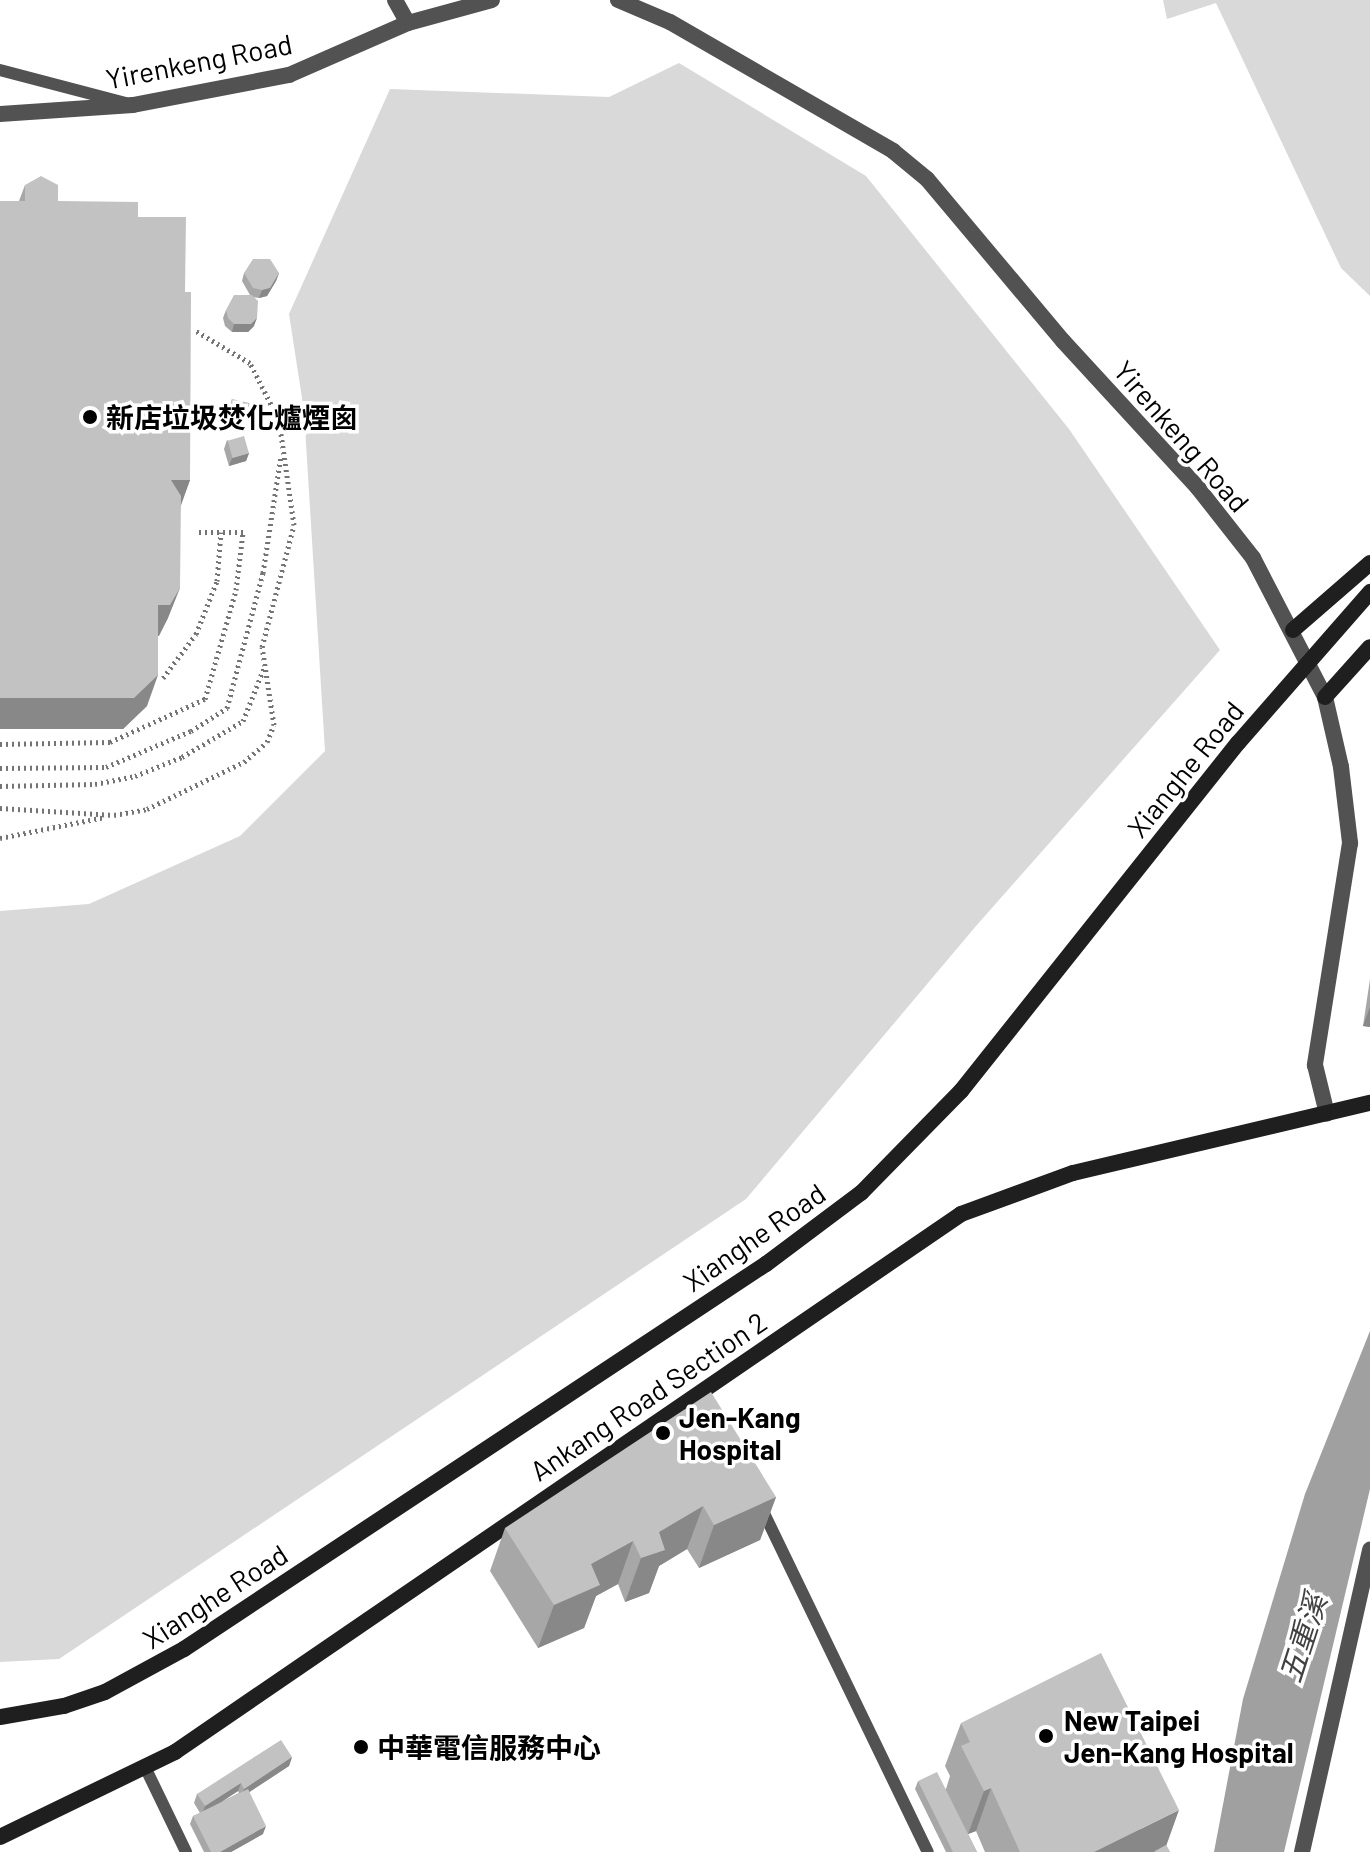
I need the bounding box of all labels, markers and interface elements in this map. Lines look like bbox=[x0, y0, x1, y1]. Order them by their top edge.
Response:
street label: Yirenkeng Road bbox=[103, 26, 295, 96]
street label: Yirenkeng Road bbox=[1107, 354, 1257, 518]
place label: 新店垃圾焚化爐煙囪 bbox=[106, 400, 358, 434]
marker: 新店垃圾焚化爐煙囪 bbox=[81, 408, 99, 426]
street label: Xianghe Road bbox=[1120, 694, 1250, 844]
street label: Xianghe Road bbox=[677, 1176, 831, 1298]
street label: Ankang Road Section 2 bbox=[524, 1304, 772, 1488]
place label: Jen-Kang Hospital bbox=[679, 1400, 800, 1466]
marker: Jen-Kang Hospital bbox=[654, 1424, 672, 1442]
street label: Xianghe Road bbox=[137, 1537, 293, 1655]
water label: 五重溪 bbox=[1271, 1590, 1333, 1686]
place label: New Taipei Jen-Kang Hospital bbox=[1064, 1703, 1294, 1769]
marker: New Taipei Jen-Kang Hospital bbox=[1035, 1725, 1057, 1747]
place label: 中華電信服務中心 bbox=[377, 1730, 601, 1764]
marker: 中華電信服務中心 bbox=[352, 1738, 370, 1756]

